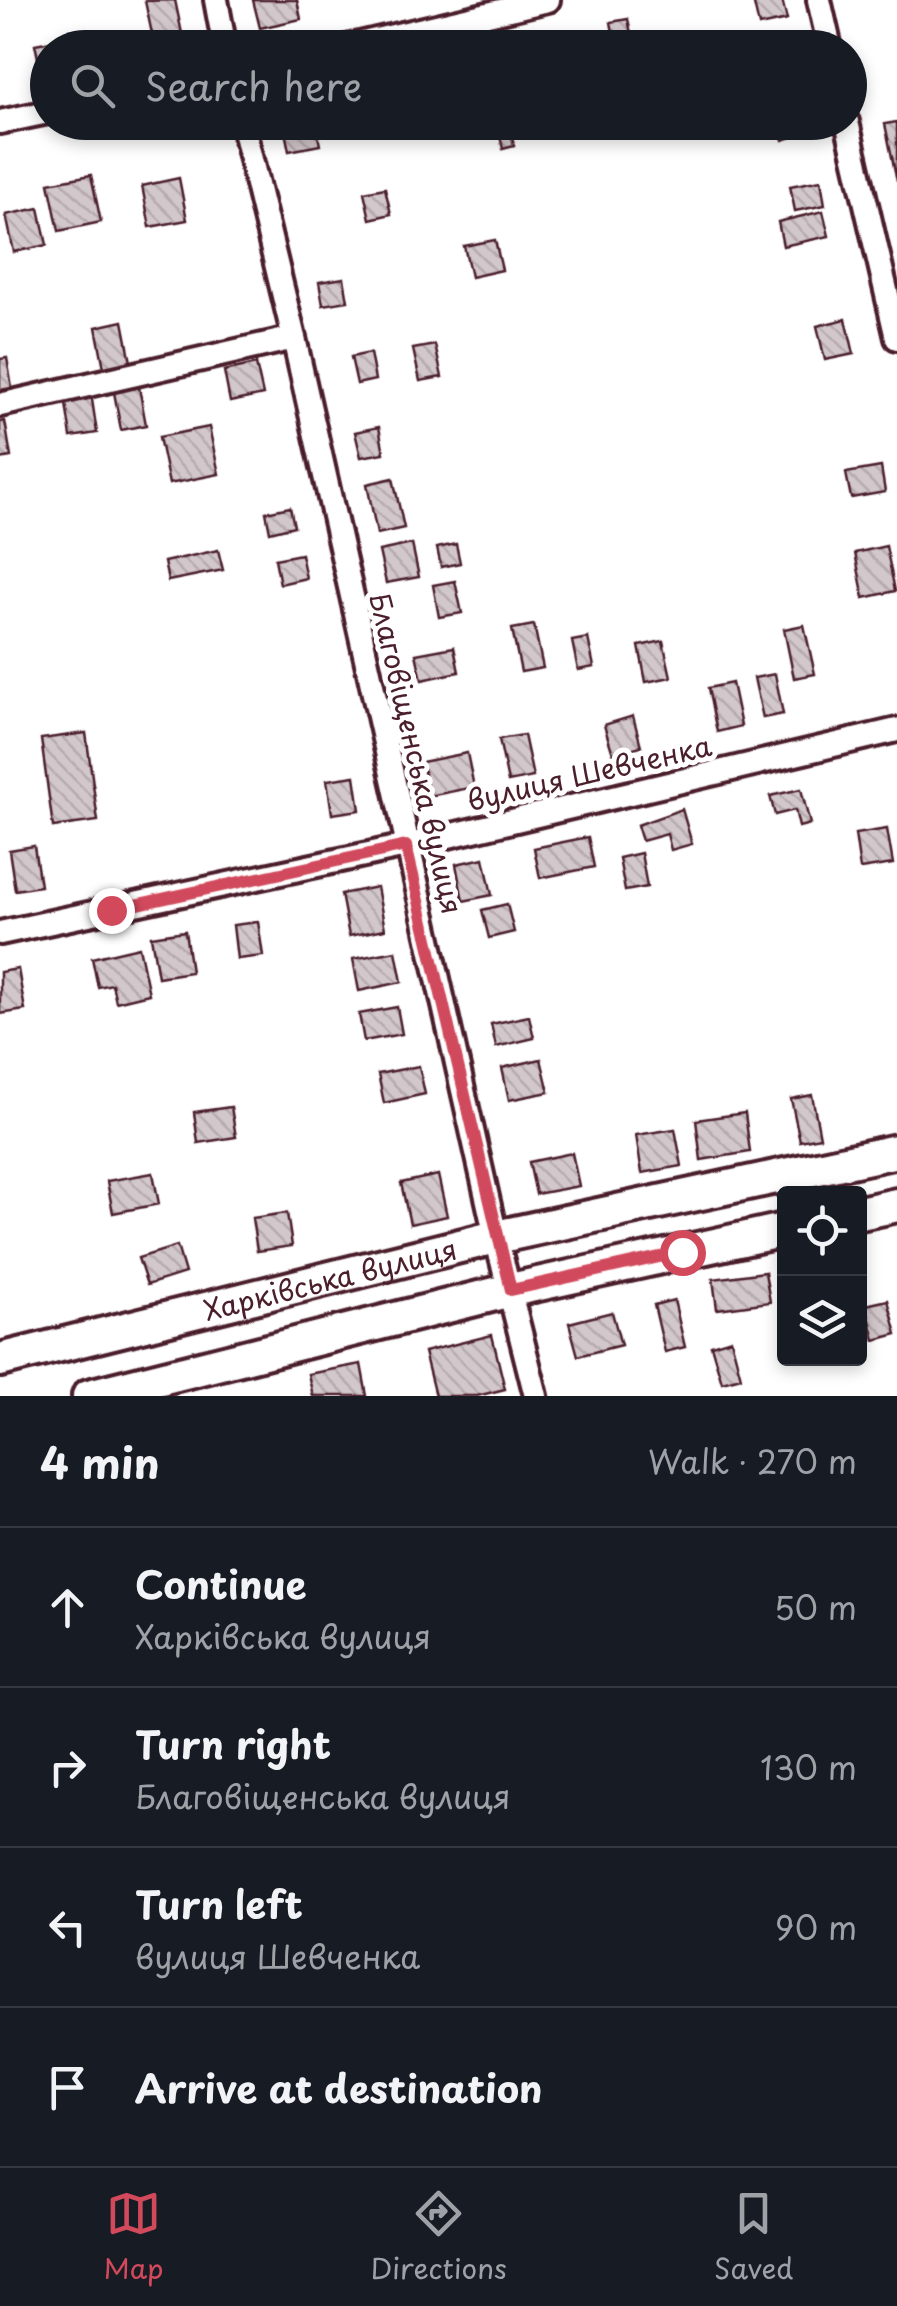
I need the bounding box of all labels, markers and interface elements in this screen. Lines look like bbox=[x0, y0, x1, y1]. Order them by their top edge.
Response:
search box bbox=[30, 30, 867, 140]
text: Search here bbox=[145, 57, 362, 114]
icon: search bbox=[65, 58, 120, 113]
street label: Благовіщенська вулиця bbox=[359, 588, 475, 918]
street label: вулиця Шевченка bbox=[463, 723, 716, 821]
route end bbox=[89, 888, 135, 934]
map controls bbox=[777, 1186, 867, 1366]
button: locate bbox=[777, 1186, 867, 1276]
street label: Харківська вулиця bbox=[199, 1226, 461, 1330]
route start bbox=[660, 1230, 706, 1276]
button: layers bbox=[777, 1276, 867, 1366]
text: 4 min bbox=[40, 1430, 160, 1493]
text: Walk · 270 m bbox=[648, 1437, 857, 1485]
text: Continue bbox=[135, 1555, 306, 1612]
icon: ahead bbox=[40, 1580, 95, 1635]
text: 50 m bbox=[774, 1583, 857, 1631]
text: Харківська вулиця bbox=[135, 1612, 431, 1660]
text: Turn right bbox=[135, 1715, 331, 1772]
icon: right bbox=[40, 1740, 95, 1795]
text: 130 m bbox=[760, 1743, 857, 1791]
text: Благовіщенська вулиця bbox=[135, 1772, 511, 1820]
text: Turn left bbox=[135, 1875, 303, 1932]
icon: left bbox=[40, 1900, 95, 1955]
text: 90 m bbox=[775, 1903, 857, 1951]
text: вулиця Шевченка bbox=[135, 1932, 420, 1980]
text: Arrive at destination bbox=[135, 2059, 543, 2116]
icon: arrive bbox=[40, 2060, 95, 2115]
tab: Map bbox=[104, 2186, 163, 2289]
tab: Directions bbox=[371, 2186, 507, 2289]
tab: Saved bbox=[714, 2186, 793, 2289]

